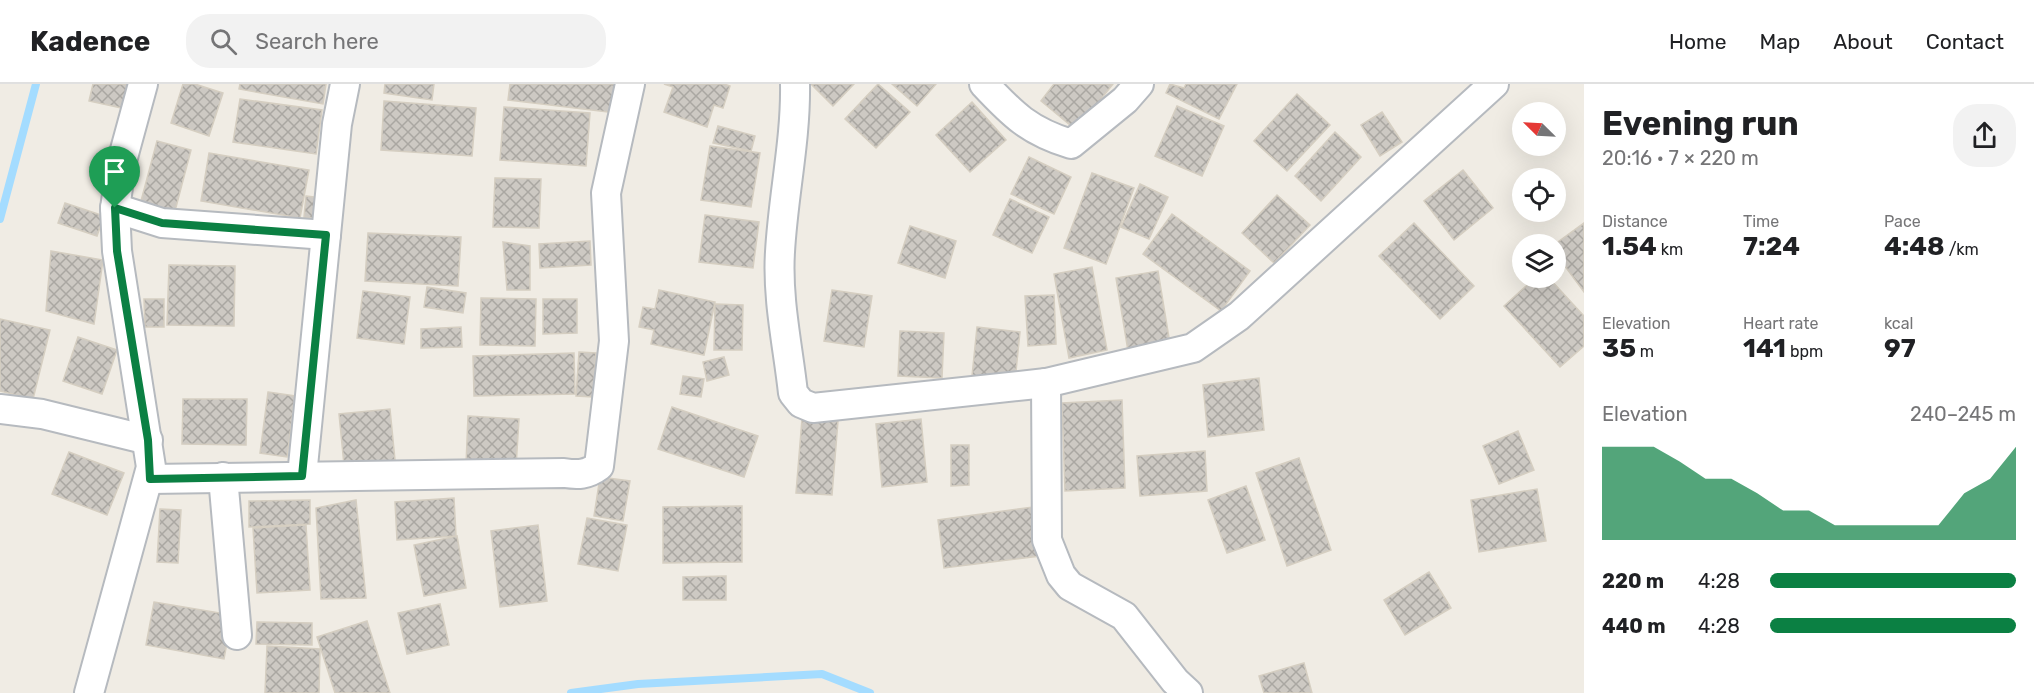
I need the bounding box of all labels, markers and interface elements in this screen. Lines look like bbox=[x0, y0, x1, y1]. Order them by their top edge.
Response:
search box bbox=[186, 14, 606, 68]
text: Kadence bbox=[30, 25, 150, 58]
icon: search bbox=[207, 25, 240, 58]
text: Search here bbox=[255, 28, 379, 55]
text: Home bbox=[1669, 29, 1726, 54]
text: Map bbox=[1759, 29, 1800, 54]
text: About bbox=[1833, 29, 1893, 54]
text: Contact bbox=[1926, 29, 2004, 54]
north arrow bbox=[1512, 102, 1566, 156]
map controls bbox=[1512, 102, 1566, 288]
text: Evening run bbox=[1602, 104, 1799, 143]
button: share bbox=[1953, 104, 2016, 167]
pin bbox=[89, 146, 140, 208]
text: 20:16 · 7 × 220 m bbox=[1602, 146, 1759, 170]
icon: arrive bbox=[98, 155, 131, 188]
button: locate bbox=[1512, 168, 1566, 222]
text: Distance bbox=[1602, 212, 1668, 231]
text: Time bbox=[1743, 212, 1779, 231]
text: Pace bbox=[1884, 212, 1921, 231]
text: 1.54 bbox=[1602, 231, 1657, 262]
text: 7:24 bbox=[1743, 231, 1800, 262]
text: 4:48 bbox=[1884, 231, 1945, 262]
button: layers bbox=[1512, 234, 1566, 288]
text: km bbox=[1657, 240, 1683, 259]
text: /km bbox=[1945, 240, 1979, 259]
text: Elevation bbox=[1602, 314, 1671, 333]
text: Heart rate bbox=[1743, 314, 1818, 333]
text: kcal bbox=[1884, 314, 1913, 333]
text: 35 bbox=[1602, 333, 1636, 364]
text: 141 bbox=[1743, 333, 1786, 364]
text: 97 bbox=[1884, 333, 1916, 364]
text: m bbox=[1636, 342, 1654, 361]
text: bpm bbox=[1786, 342, 1823, 361]
text: Elevation bbox=[1602, 402, 1688, 426]
text: 240–245 m bbox=[1910, 402, 2016, 426]
text: 220 m bbox=[1602, 569, 1664, 593]
text: 4:28 bbox=[1698, 569, 1740, 593]
text: 440 m bbox=[1602, 614, 1666, 638]
text: 4:28 bbox=[1698, 614, 1740, 638]

